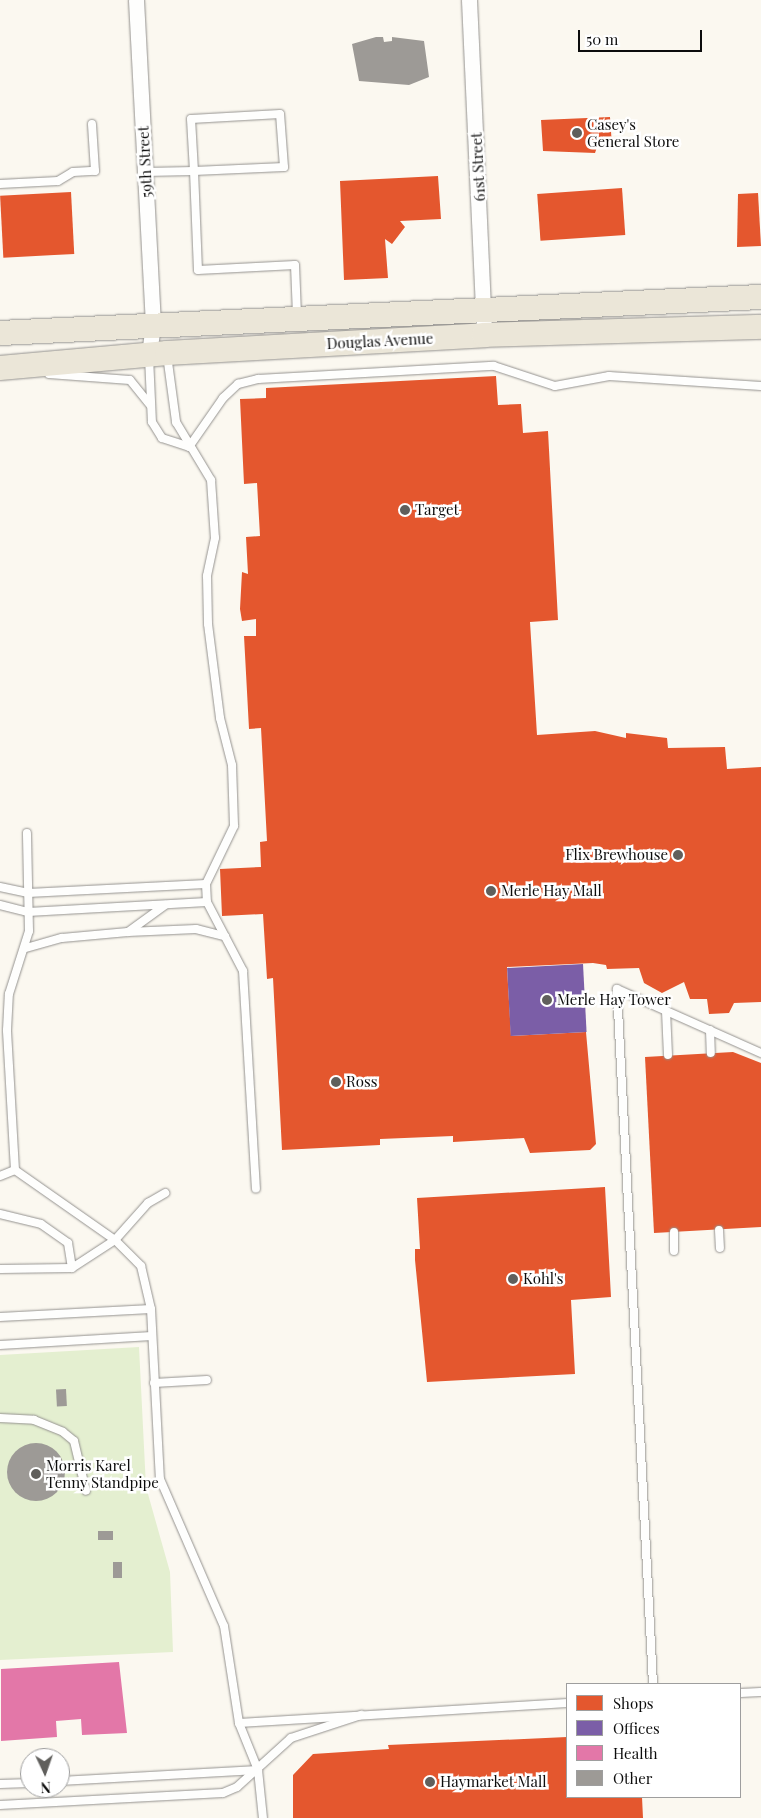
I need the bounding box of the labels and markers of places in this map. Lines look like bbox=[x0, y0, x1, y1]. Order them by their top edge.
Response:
place label: Casey's General Store bbox=[587, 115, 679, 150]
marker: Casey's General Store bbox=[571, 127, 583, 139]
place label: Target bbox=[415, 501, 459, 519]
marker: Target bbox=[399, 504, 411, 516]
place label: Flix Brewhouse bbox=[565, 846, 668, 864]
marker: Flix Brewhouse bbox=[672, 849, 684, 861]
place label: Merle Hay Mall bbox=[501, 882, 602, 900]
marker: Merle Hay Mall bbox=[485, 885, 497, 897]
place label: Merle Hay Tower bbox=[557, 991, 672, 1009]
marker: Merle Hay Tower bbox=[541, 994, 553, 1006]
place label: Ross bbox=[346, 1073, 377, 1091]
marker: Ross bbox=[330, 1076, 342, 1088]
place label: Kohl's bbox=[523, 1270, 564, 1288]
marker: Kohl's bbox=[507, 1273, 519, 1285]
place label: Morris Karel Tenny Standpipe bbox=[46, 1456, 159, 1491]
marker: Morris Karel Tenny Standpipe bbox=[30, 1468, 42, 1480]
place label: Haymarket Mall bbox=[440, 1773, 547, 1791]
marker: Haymarket Mall bbox=[424, 1776, 436, 1788]

